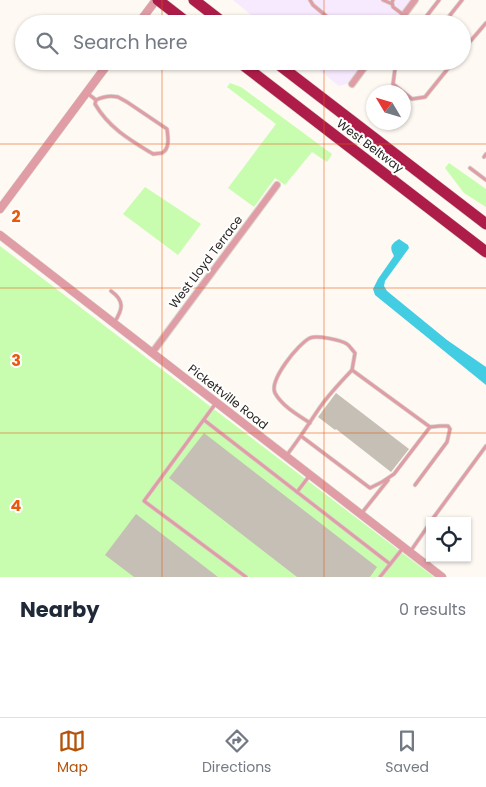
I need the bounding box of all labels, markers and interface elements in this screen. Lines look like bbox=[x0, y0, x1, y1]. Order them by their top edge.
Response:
search box bbox=[15, 15, 471, 70]
icon: search bbox=[33, 29, 61, 57]
text: Search here bbox=[73, 29, 187, 56]
north arrow bbox=[366, 85, 411, 130]
street label: West Beltway bbox=[333, 115, 407, 177]
text: 2 bbox=[11, 205, 21, 228]
street label: West Lloyd Terrace bbox=[165, 212, 246, 312]
text: 3 bbox=[11, 349, 21, 372]
street label: Pickettville Road bbox=[185, 360, 272, 433]
text: 4 bbox=[11, 494, 22, 517]
map controls bbox=[426, 517, 471, 562]
button: locate bbox=[426, 517, 471, 562]
text: Nearby bbox=[20, 595, 100, 624]
text: 0 results bbox=[399, 598, 466, 621]
tab: Map bbox=[57, 727, 88, 778]
tab: Directions bbox=[202, 727, 271, 778]
tab: Saved bbox=[385, 727, 429, 778]

